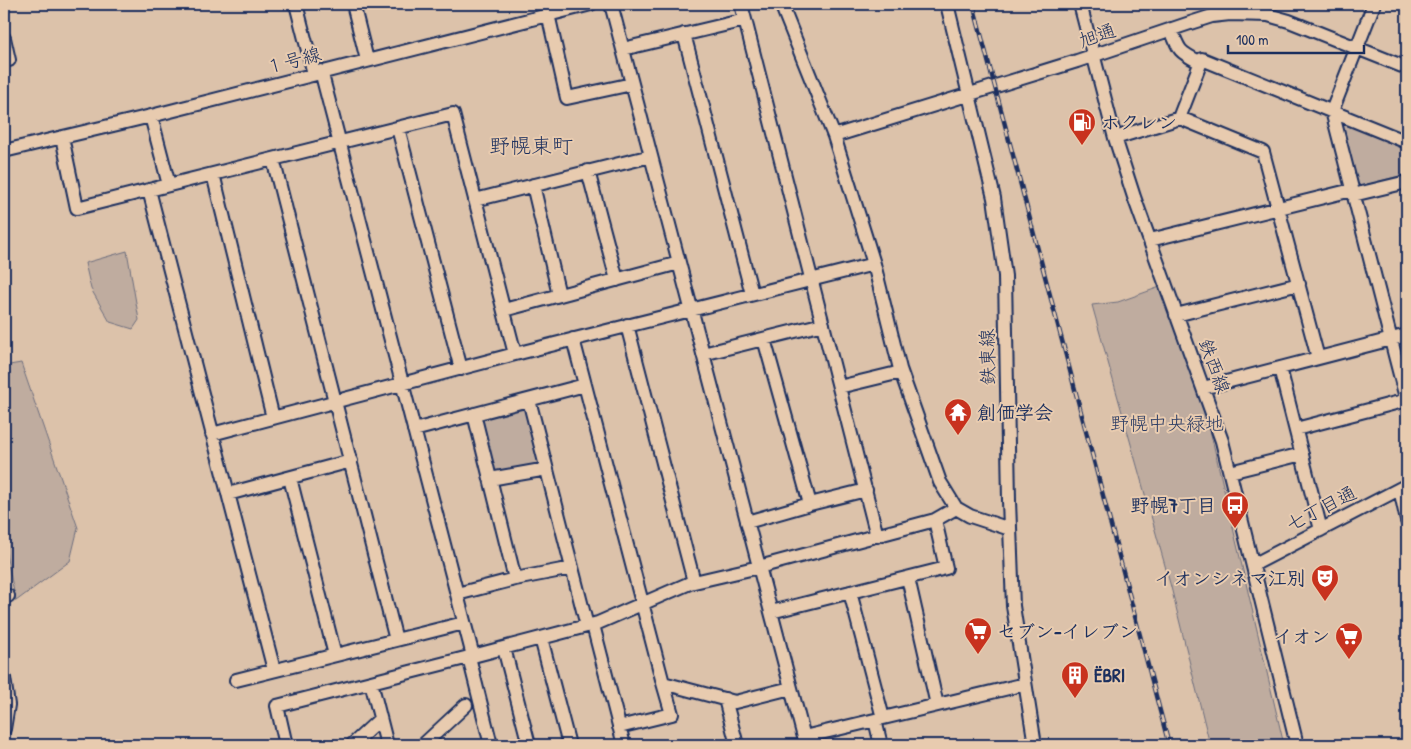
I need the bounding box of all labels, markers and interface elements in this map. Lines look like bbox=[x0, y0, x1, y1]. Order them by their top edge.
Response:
street label: 旭通 bbox=[1075, 17, 1119, 53]
scale bar bbox=[1228, 22, 1365, 54]
text: 100 m bbox=[1236, 29, 1269, 50]
street label: １号線 bbox=[262, 40, 324, 80]
fuel station icon: ホクレン bbox=[1067, 107, 1097, 146]
place label: ホクレン bbox=[1101, 109, 1177, 135]
district label: 野幌東町 bbox=[489, 131, 573, 160]
street label: 鉄東線 bbox=[974, 328, 1000, 386]
street label: 鉄西線 bbox=[1193, 335, 1237, 397]
temple icon: 創価学会 bbox=[943, 397, 973, 436]
place label: 創価学会 bbox=[977, 399, 1053, 425]
park label: 野幌中央緑地 bbox=[1110, 410, 1224, 436]
street label: 七丁目通 bbox=[1281, 479, 1361, 537]
bus stop icon: 野幌7丁目 bbox=[1220, 490, 1250, 529]
place label: 野幌7丁目 bbox=[1131, 492, 1216, 518]
theatre icon: イオンシネマ江別 bbox=[1310, 563, 1340, 602]
place label: イオンシネマ江別 bbox=[1154, 565, 1306, 591]
supermarket icon: セブン-イレブン bbox=[963, 616, 993, 655]
place label: セブン-イレブン bbox=[997, 618, 1138, 644]
supermarket icon: イオン bbox=[1334, 621, 1364, 660]
place label: イオン bbox=[1273, 623, 1330, 649]
building icon: ËBRI bbox=[1060, 660, 1090, 699]
place label: ËBRI bbox=[1094, 662, 1125, 688]

